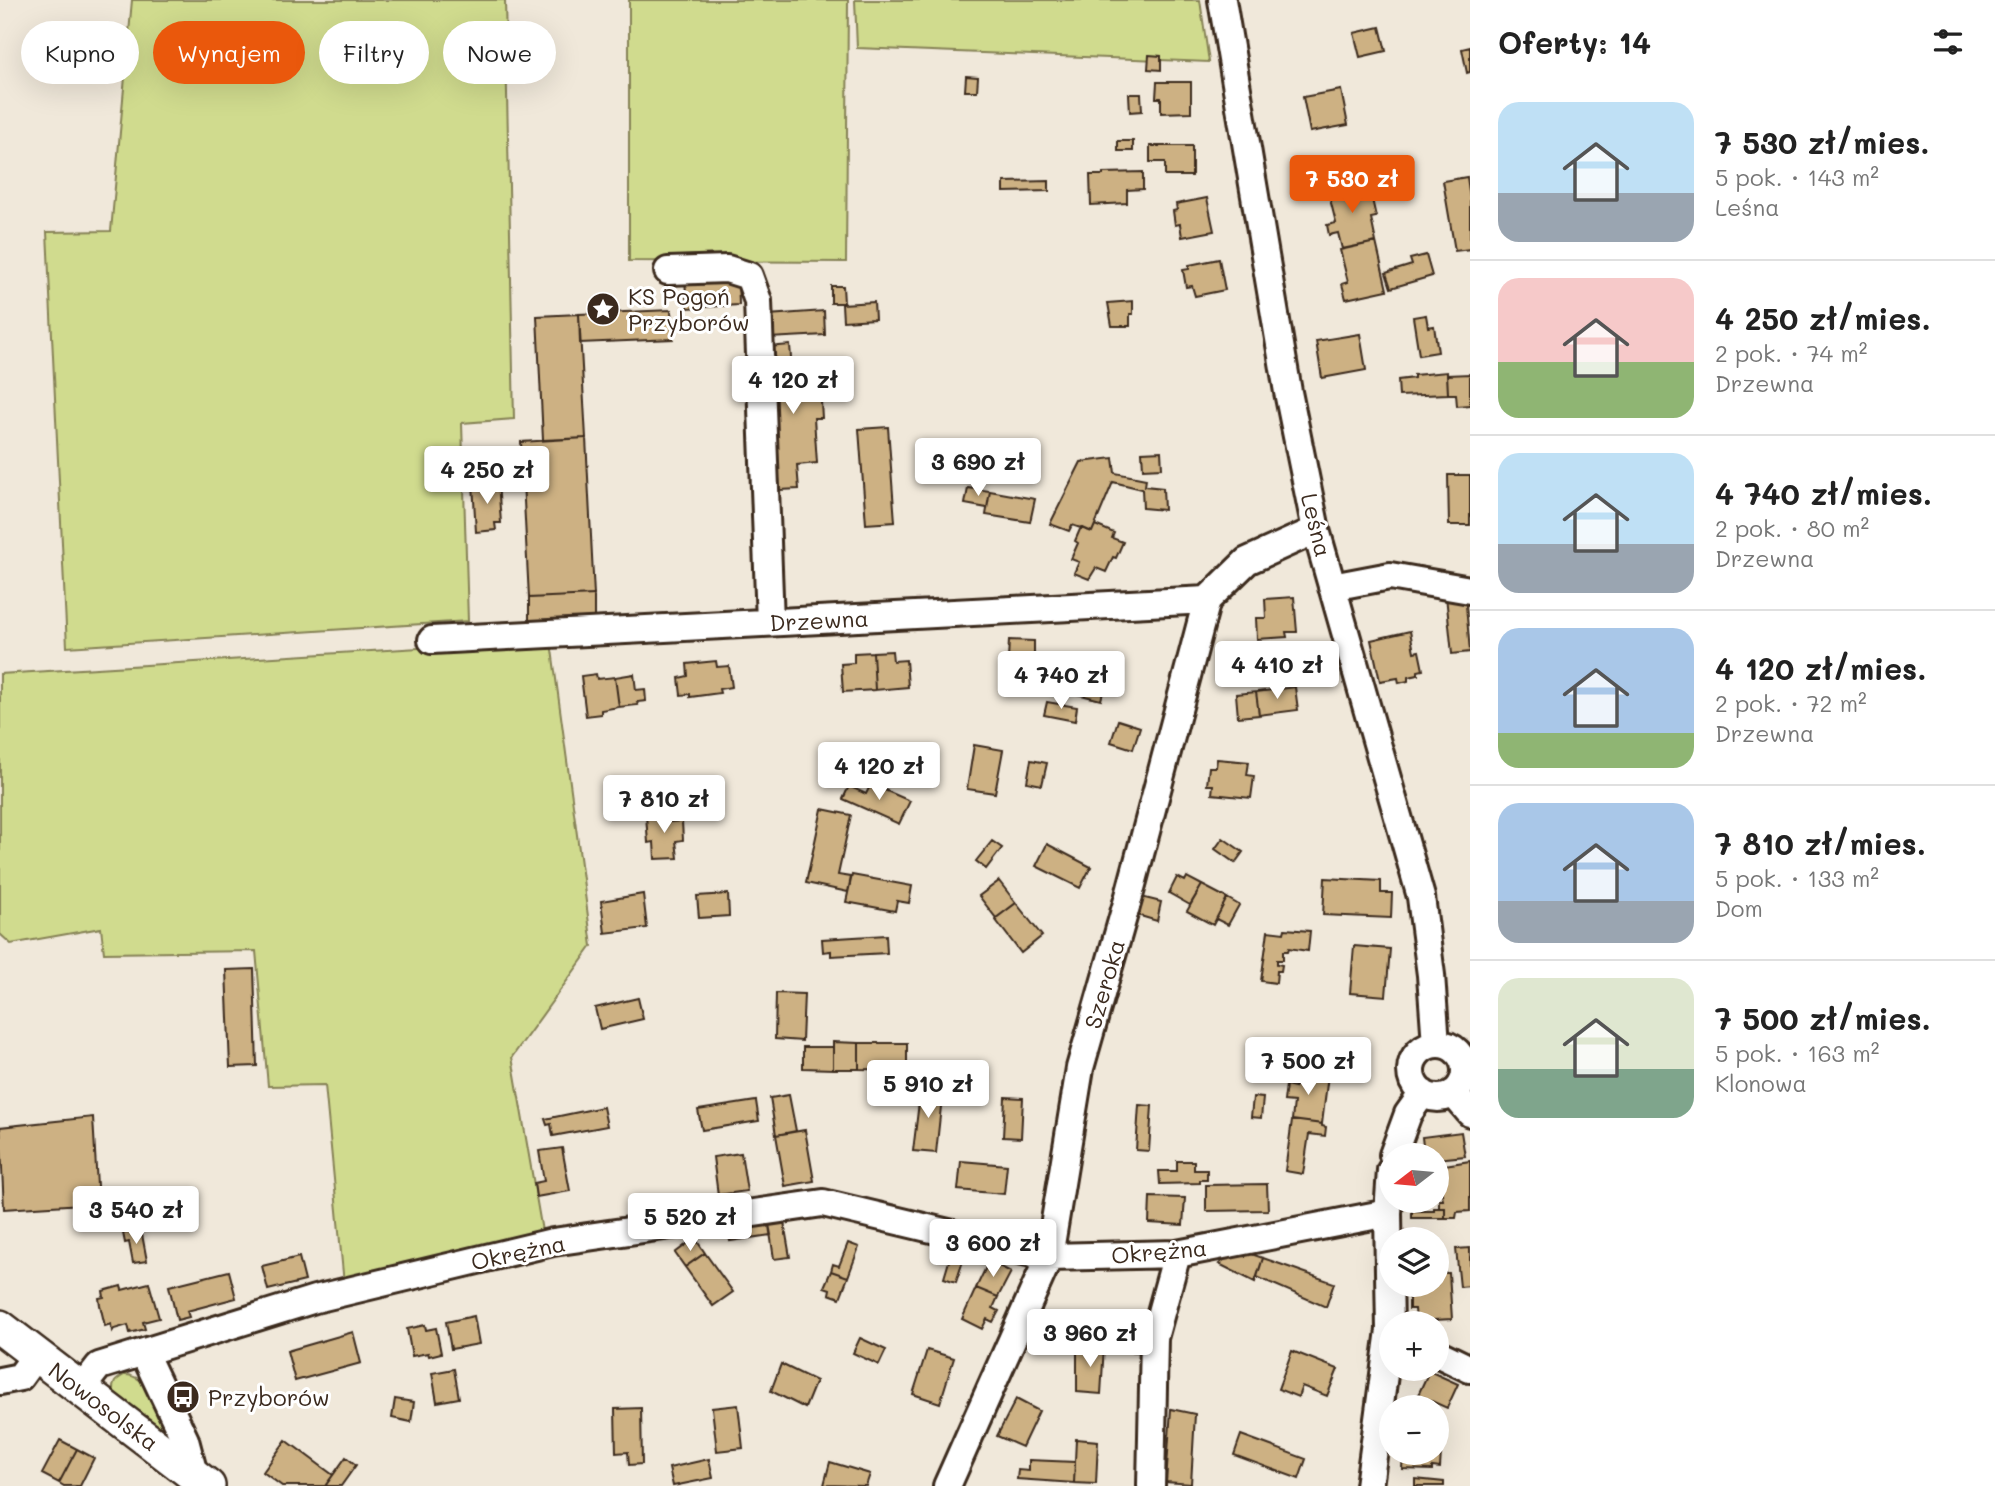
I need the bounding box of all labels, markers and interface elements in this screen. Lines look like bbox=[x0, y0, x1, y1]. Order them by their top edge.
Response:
chip: Kupno bbox=[21, 21, 139, 84]
chip: Wynajem bbox=[153, 21, 305, 84]
chip: Filtry bbox=[319, 21, 429, 84]
chip: Nowe bbox=[443, 21, 556, 84]
text: Oferty: 14 bbox=[1498, 22, 1651, 62]
icon: filters bbox=[1929, 23, 1967, 61]
text: 7 530 zł/mies. bbox=[1715, 122, 1930, 162]
icon: home bbox=[1554, 130, 1638, 214]
pin: 7 530 zł bbox=[1280, 156, 1424, 215]
text: 5 pok. · 143 m² bbox=[1715, 162, 1879, 192]
text: 7 530 zł bbox=[1306, 163, 1398, 193]
text: Leśna bbox=[1715, 192, 1780, 222]
place label: KS Pogoń Przyborów bbox=[628, 281, 750, 337]
place icon: KS Pogoń Przyborów bbox=[584, 290, 622, 328]
text: 4 250 zł/mies. bbox=[1715, 298, 1931, 338]
icon: home bbox=[1554, 306, 1638, 390]
text: 2 pok. · 74 m² bbox=[1715, 338, 1867, 368]
pin: 4 120 zł bbox=[721, 356, 865, 416]
text: 4 120 zł bbox=[748, 364, 838, 394]
text: Drzewna bbox=[1715, 368, 1814, 398]
pin: 3 690 zł bbox=[906, 438, 1050, 498]
text: 3 690 zł bbox=[931, 446, 1025, 476]
pin: 4 250 zł bbox=[415, 447, 559, 506]
text: 4 250 zł bbox=[440, 454, 534, 484]
text: 4 740 zł/mies. bbox=[1715, 473, 1932, 513]
icon: home bbox=[1554, 481, 1638, 565]
street label: Leśna bbox=[1295, 490, 1339, 560]
text: 2 pok. · 80 m² bbox=[1715, 513, 1869, 543]
text: Drzewna bbox=[1715, 543, 1814, 573]
street label: Drzewna bbox=[769, 602, 869, 638]
pin: 4 410 zł bbox=[1205, 642, 1349, 701]
text: 4 120 zł/mies. bbox=[1715, 648, 1926, 688]
text: 4 410 zł bbox=[1231, 649, 1323, 679]
pin: 4 740 zł bbox=[989, 652, 1133, 711]
icon: home bbox=[1554, 656, 1638, 740]
text: 4 740 zł bbox=[1014, 659, 1108, 689]
text: 2 pok. · 72 m² bbox=[1715, 688, 1867, 718]
text: Drzewna bbox=[1715, 718, 1814, 748]
pin: 4 120 zł bbox=[807, 742, 951, 802]
text: 4 120 zł bbox=[834, 750, 924, 780]
pin: 7 810 zł bbox=[592, 776, 736, 835]
text: 7 810 zł bbox=[619, 783, 709, 813]
text: 7 810 zł/mies. bbox=[1715, 823, 1926, 863]
icon: home bbox=[1554, 831, 1638, 915]
text: 5 pok. · 133 m² bbox=[1715, 863, 1879, 893]
text: Dom bbox=[1715, 893, 1763, 923]
street label: Szeroka bbox=[1077, 936, 1131, 1032]
text: 7 500 zł/mies. bbox=[1715, 998, 1931, 1038]
icon: home bbox=[1554, 1006, 1638, 1090]
pin: 7 500 zł bbox=[1236, 1038, 1380, 1097]
text: 5 pok. · 163 m² bbox=[1715, 1038, 1879, 1068]
text: 7 500 zł bbox=[1261, 1045, 1355, 1075]
pin: 5 910 zł bbox=[856, 1060, 1000, 1120]
text: 5 910 zł bbox=[883, 1068, 973, 1098]
text: Klonowa bbox=[1715, 1068, 1807, 1098]
north arrow bbox=[1379, 1143, 1449, 1213]
map controls bbox=[1379, 1143, 1449, 1465]
pin: 3 540 zł bbox=[64, 1186, 208, 1246]
text: 3 540 zł bbox=[89, 1194, 183, 1224]
pin: 5 520 zł bbox=[618, 1194, 762, 1253]
text: 5 520 zł bbox=[644, 1201, 736, 1231]
pin: 3 600 zł bbox=[921, 1220, 1065, 1279]
street label: Okrężna bbox=[468, 1227, 568, 1277]
text: 3 600 zł bbox=[945, 1227, 1041, 1257]
button: layers bbox=[1379, 1227, 1449, 1297]
street label: Okrężna bbox=[1110, 1232, 1208, 1270]
pin: 3 960 zł bbox=[1018, 1310, 1162, 1369]
button: + bbox=[1379, 1311, 1449, 1381]
text: 3 960 zł bbox=[1043, 1317, 1137, 1347]
street label: Nowosolska bbox=[43, 1355, 165, 1457]
bus stop icon: Przyborów bbox=[164, 1378, 202, 1416]
place label: Przyborów bbox=[208, 1382, 330, 1412]
button: − bbox=[1379, 1395, 1449, 1465]

